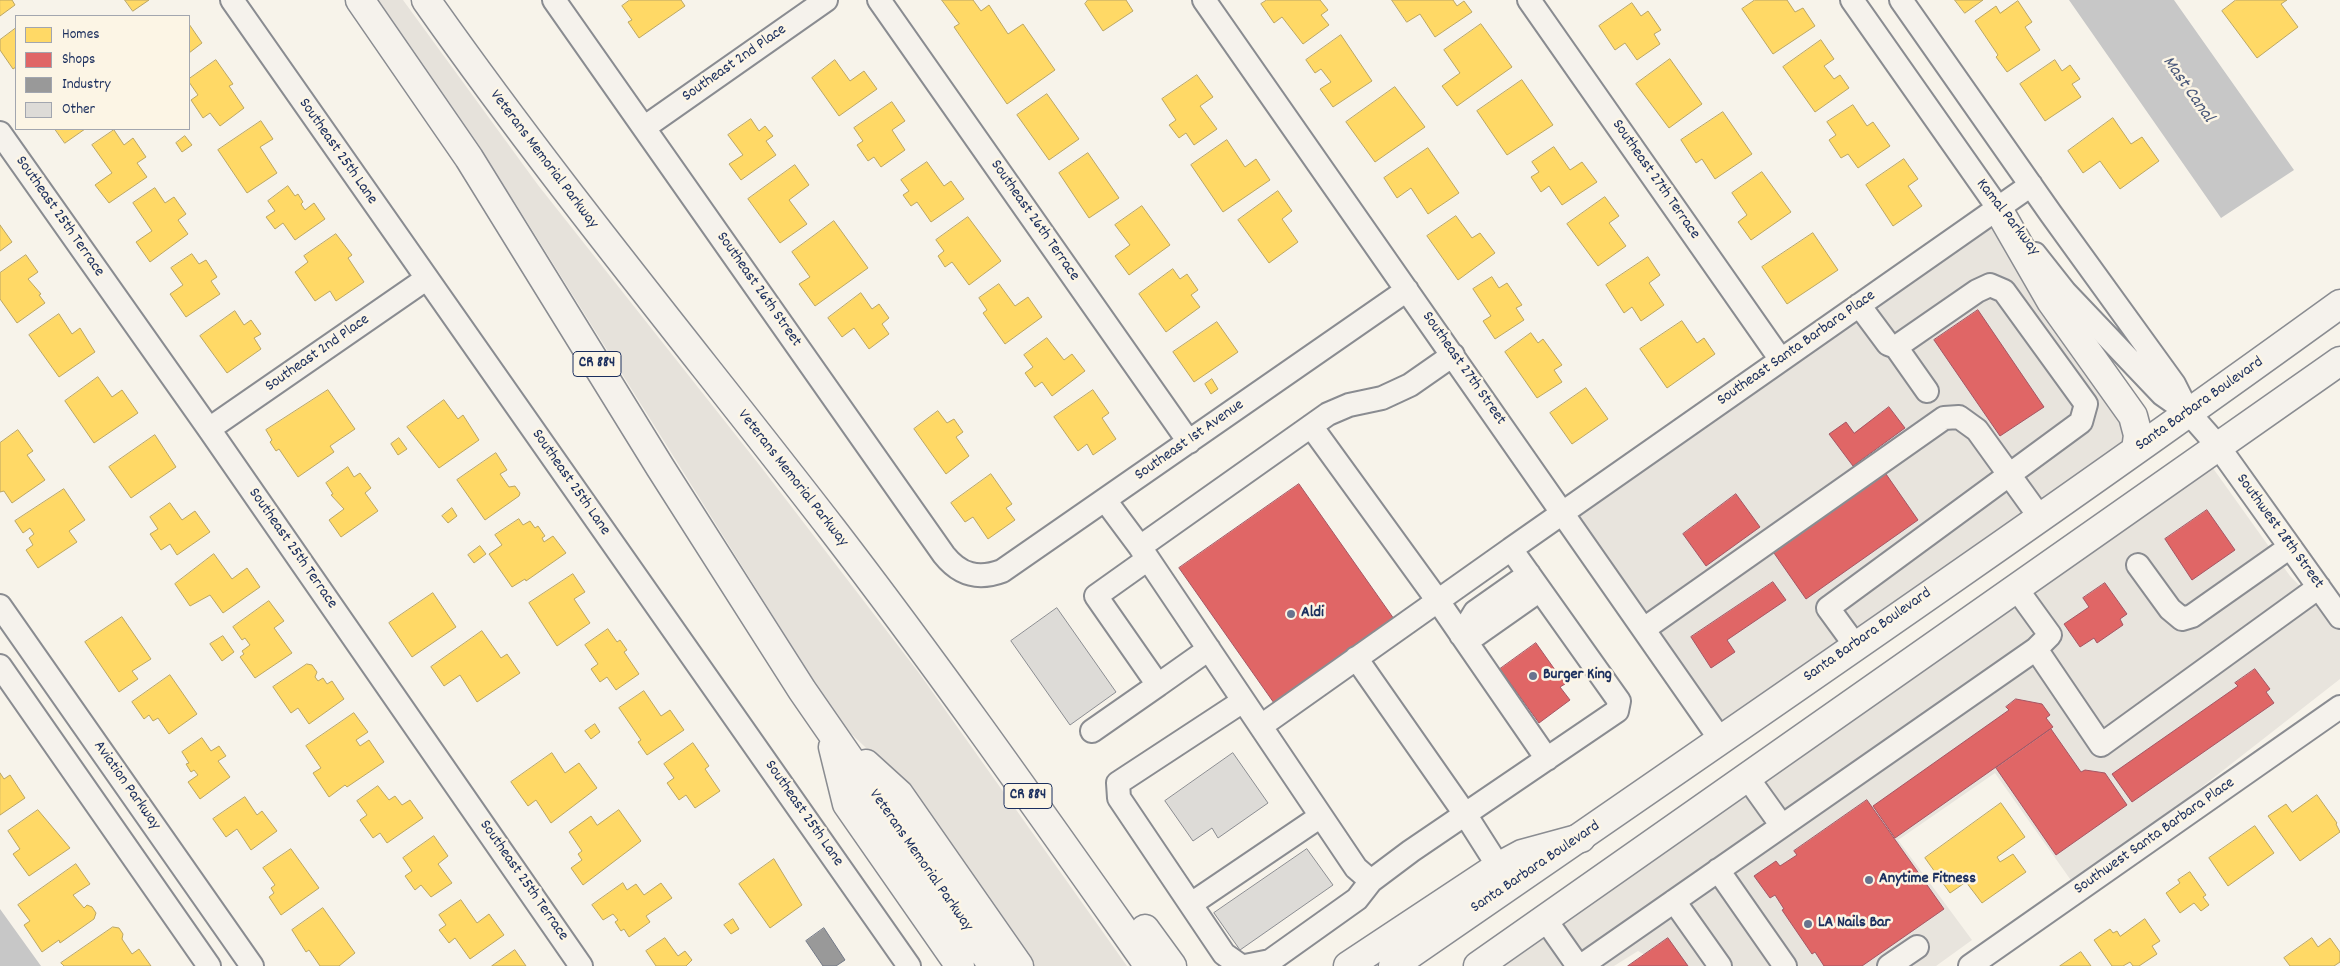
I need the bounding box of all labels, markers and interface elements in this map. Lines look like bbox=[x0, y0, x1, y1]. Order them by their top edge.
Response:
legend bbox=[15, 15, 190, 130]
street label: Southeast 2nd Place bbox=[679, 21, 791, 107]
text: Homes bbox=[62, 24, 100, 46]
text: Shops bbox=[62, 49, 95, 71]
water label: Mast Canal bbox=[2156, 53, 2218, 127]
text: Industry bbox=[62, 74, 111, 96]
street label: Veterans Memorial Parkway bbox=[485, 87, 601, 233]
street label: Southeast 25th Lane bbox=[293, 95, 381, 209]
text: Other bbox=[62, 99, 95, 121]
street label: Southeast 27th Terrace bbox=[1607, 117, 1703, 243]
street label: Southeast 25th Terrace bbox=[10, 153, 108, 281]
street label: Southeast 26th Terrace bbox=[985, 157, 1083, 285]
street label: Kamal Parkway bbox=[1971, 176, 2043, 260]
street label: Southeast 26th Street bbox=[711, 229, 805, 351]
street label: Southeast Santa Barbara Place bbox=[1714, 287, 1880, 411]
street label: Southeast 27th Street bbox=[1417, 309, 1509, 429]
street label: Southeast 2nd Place bbox=[262, 311, 374, 397]
road number: CR 884 bbox=[573, 352, 621, 376]
street label: Santa Barbara Boulevard bbox=[2132, 354, 2268, 456]
street label: Southeast 1st Avenue bbox=[1132, 396, 1248, 486]
street label: Veterans Memorial Parkway bbox=[732, 407, 852, 551]
street label: Southeast 25th Lane bbox=[526, 426, 614, 540]
street label: Southwest 28th Street bbox=[2231, 471, 2327, 593]
street label: Southeast 25th Terrace bbox=[243, 485, 341, 613]
street label: Santa Barbara Boulevard bbox=[1800, 585, 1936, 687]
place label: Aldi bbox=[1301, 604, 1324, 624]
marker: Aldi bbox=[1285, 608, 1297, 620]
place label: Burger King bbox=[1543, 666, 1612, 686]
marker: Burger King bbox=[1527, 670, 1539, 682]
street label: Aviation Parkway bbox=[88, 738, 164, 834]
street label: Southeast 25th Lane bbox=[759, 757, 847, 871]
street label: Southwest Santa Barbara Place bbox=[2071, 774, 2239, 900]
road number: CR 884 bbox=[1004, 784, 1052, 808]
street label: Veterans Memorial Parkway bbox=[864, 786, 976, 936]
street label: Southeast 25th Terrace bbox=[474, 817, 572, 945]
street label: Santa Barbara Boulevard bbox=[1468, 818, 1604, 918]
place label: Anytime Fitness bbox=[1879, 870, 1976, 890]
marker: Anytime Fitness bbox=[1863, 874, 1875, 886]
place label: LA Nails Bar bbox=[1818, 914, 1891, 934]
marker: LA Nails Bar bbox=[1802, 918, 1814, 930]

